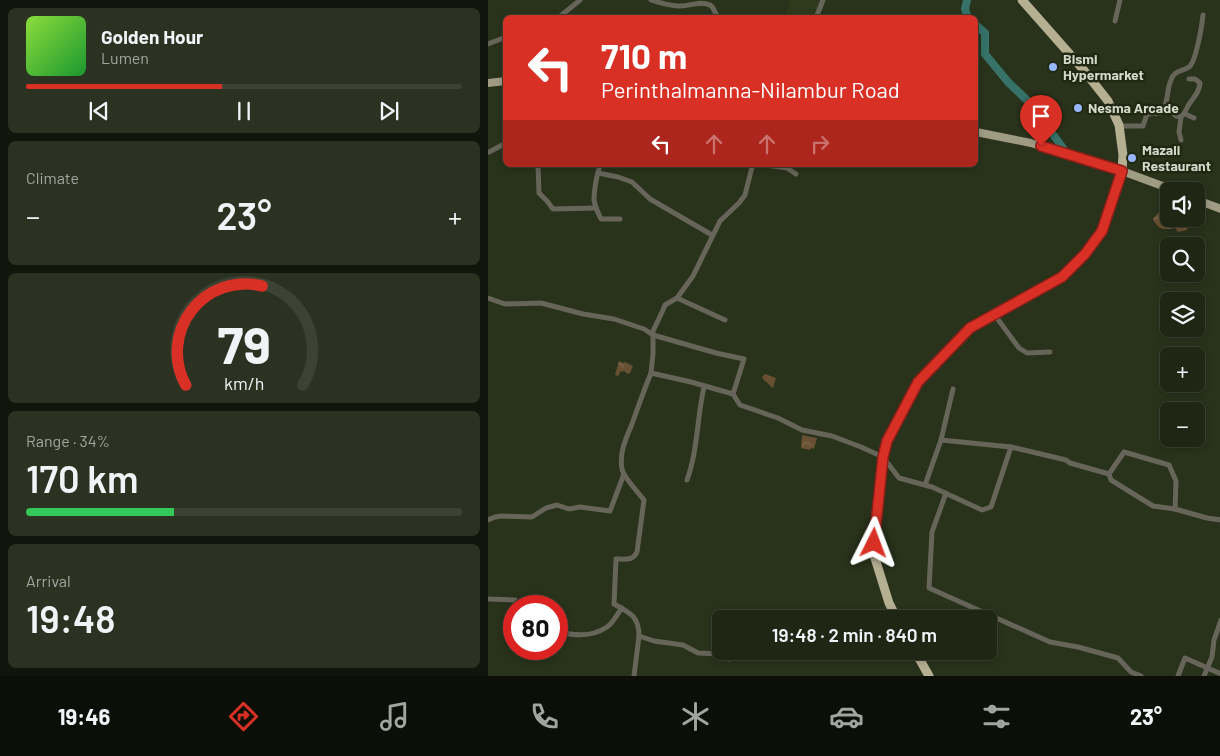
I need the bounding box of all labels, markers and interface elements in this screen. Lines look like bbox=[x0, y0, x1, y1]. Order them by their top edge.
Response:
text: Golden Hour bbox=[101, 25, 203, 48]
text: 710 m bbox=[601, 34, 687, 76]
icon: left bbox=[518, 35, 583, 100]
text: Lumen bbox=[101, 48, 149, 67]
place label: Bismi Hypermarket bbox=[1063, 50, 1144, 83]
marker: Bismi Hypermarket bbox=[1047, 61, 1059, 73]
text: Perinthalmanna-Nilambur Road bbox=[601, 76, 900, 102]
pin bbox=[1020, 95, 1062, 146]
icon: previous bbox=[85, 97, 113, 125]
icon: pause bbox=[230, 97, 258, 125]
icon: next bbox=[375, 97, 403, 125]
place label: Nesma Arcade bbox=[1088, 99, 1179, 116]
icon: arrive bbox=[1027, 102, 1055, 130]
marker: Nesma Arcade bbox=[1072, 102, 1084, 114]
icon: left bbox=[647, 130, 675, 158]
icon: ahead bbox=[700, 130, 728, 158]
icon: ahead bbox=[753, 130, 781, 158]
icon: right bbox=[806, 130, 834, 158]
place label: Mazali Restaurant bbox=[1142, 141, 1211, 174]
marker: Mazali Restaurant bbox=[1126, 152, 1138, 164]
text: Climate bbox=[26, 168, 79, 187]
map controls bbox=[1160, 182, 1205, 447]
button: sound bbox=[1160, 182, 1205, 227]
text: 23° bbox=[216, 192, 272, 238]
text: − bbox=[26, 199, 40, 233]
text: + bbox=[448, 199, 462, 233]
button: search bbox=[1160, 237, 1205, 282]
button: layers bbox=[1160, 292, 1205, 337]
text: 79 bbox=[217, 312, 271, 374]
button: + bbox=[1160, 347, 1205, 392]
text: km/h bbox=[224, 372, 264, 394]
button: − bbox=[1160, 402, 1205, 447]
text: Range · 34% bbox=[26, 431, 110, 450]
text: 170 km bbox=[26, 455, 138, 501]
position arrow bbox=[847, 516, 899, 568]
text: Arrival bbox=[26, 571, 71, 590]
text: 19:48 bbox=[26, 595, 115, 641]
speed limit sign: 80 bbox=[503, 595, 568, 660]
text: 19:48 · 2 min · 840 m bbox=[772, 623, 937, 646]
icon: directions bbox=[226, 699, 261, 734]
icon: music bbox=[377, 699, 412, 734]
icon: phone bbox=[527, 699, 562, 734]
icon: climate bbox=[678, 699, 713, 734]
icon: car bbox=[829, 699, 864, 734]
icon: filters bbox=[979, 699, 1014, 734]
text: 19:46 bbox=[58, 703, 110, 729]
text: 23° bbox=[1130, 703, 1162, 729]

